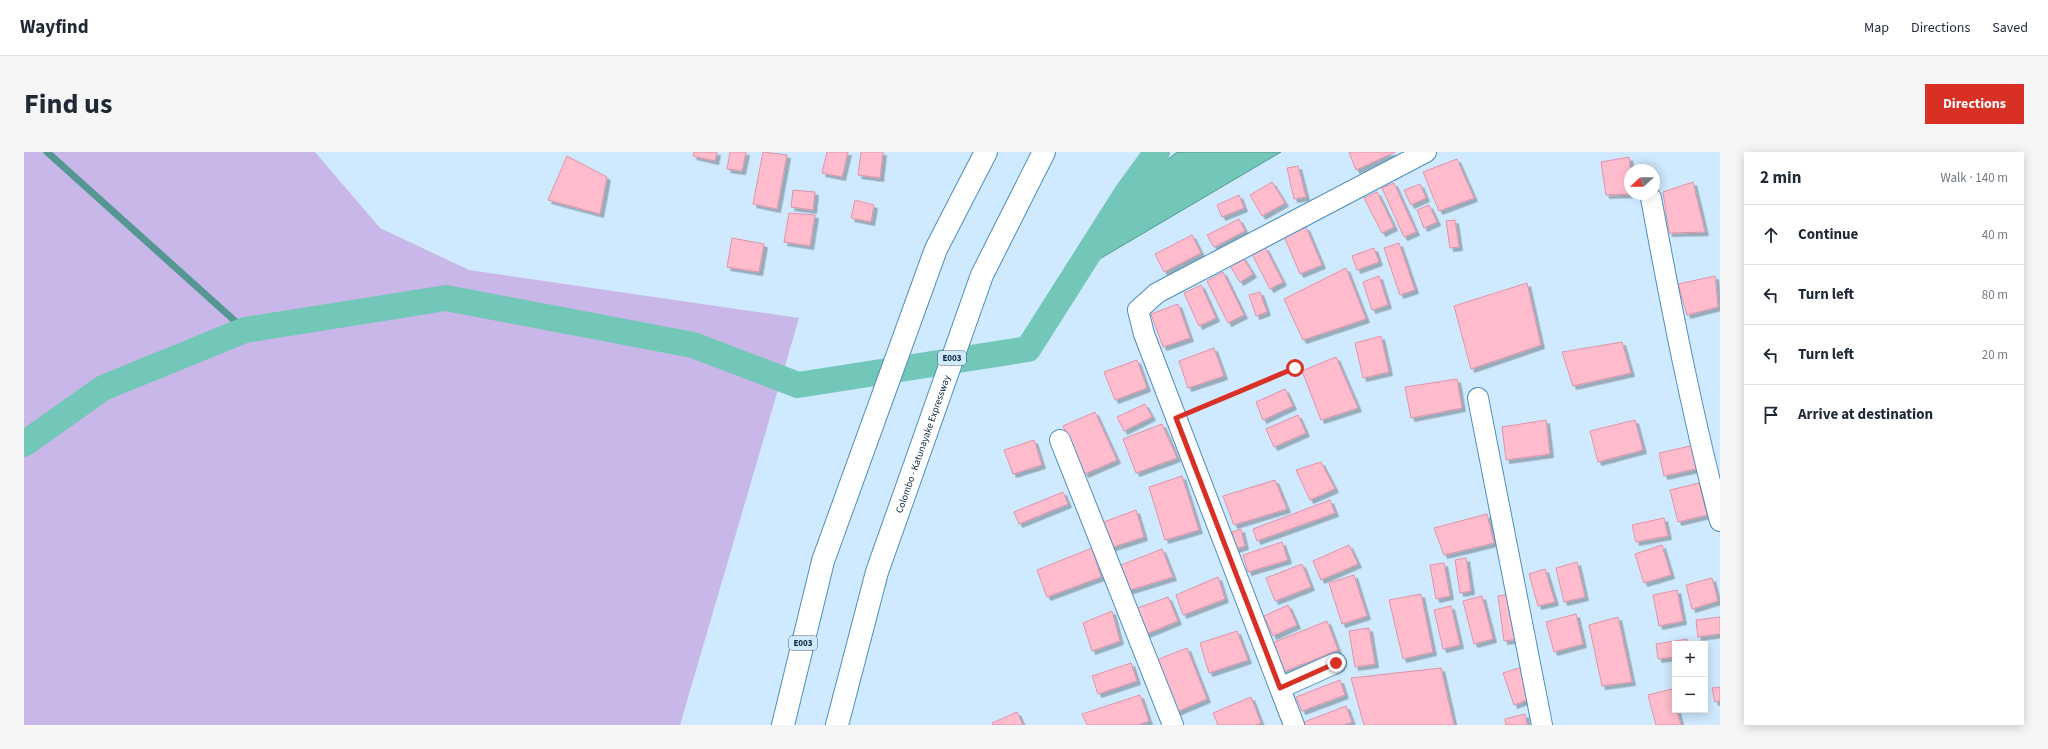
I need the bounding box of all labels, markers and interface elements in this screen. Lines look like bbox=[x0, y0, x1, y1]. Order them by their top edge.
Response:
text: Wayfind bbox=[20, 14, 89, 41]
text: Map bbox=[1864, 18, 1889, 38]
text: Directions bbox=[1911, 18, 1970, 38]
text: Saved bbox=[1992, 18, 2028, 38]
text: Find us bbox=[24, 84, 112, 124]
button: Directions bbox=[1925, 84, 2024, 124]
north arrow bbox=[1624, 164, 1660, 200]
text: 2 min bbox=[1760, 166, 1801, 190]
text: Walk · 140 m bbox=[1940, 169, 2008, 187]
icon: ahead bbox=[1760, 224, 1782, 246]
text: Continue bbox=[1798, 224, 1858, 245]
text: 40 m bbox=[1982, 226, 2008, 244]
icon: left bbox=[1760, 284, 1782, 306]
text: Turn left bbox=[1798, 284, 1854, 305]
text: 80 m bbox=[1982, 286, 2008, 304]
icon: left bbox=[1760, 344, 1782, 366]
text: Turn left bbox=[1798, 344, 1854, 365]
text: 20 m bbox=[1982, 346, 2008, 364]
road number: E003 bbox=[938, 351, 966, 365]
route start bbox=[1286, 359, 1304, 377]
street label: Colombo - Katunayake Expressway bbox=[892, 373, 954, 515]
icon: arrive bbox=[1760, 404, 1782, 426]
text: Arrive at destination bbox=[1798, 404, 1933, 425]
road number: E003 bbox=[789, 636, 817, 650]
map controls bbox=[1672, 641, 1708, 713]
button: + bbox=[1672, 641, 1708, 677]
route end bbox=[1327, 654, 1345, 672]
button: − bbox=[1672, 677, 1708, 713]

